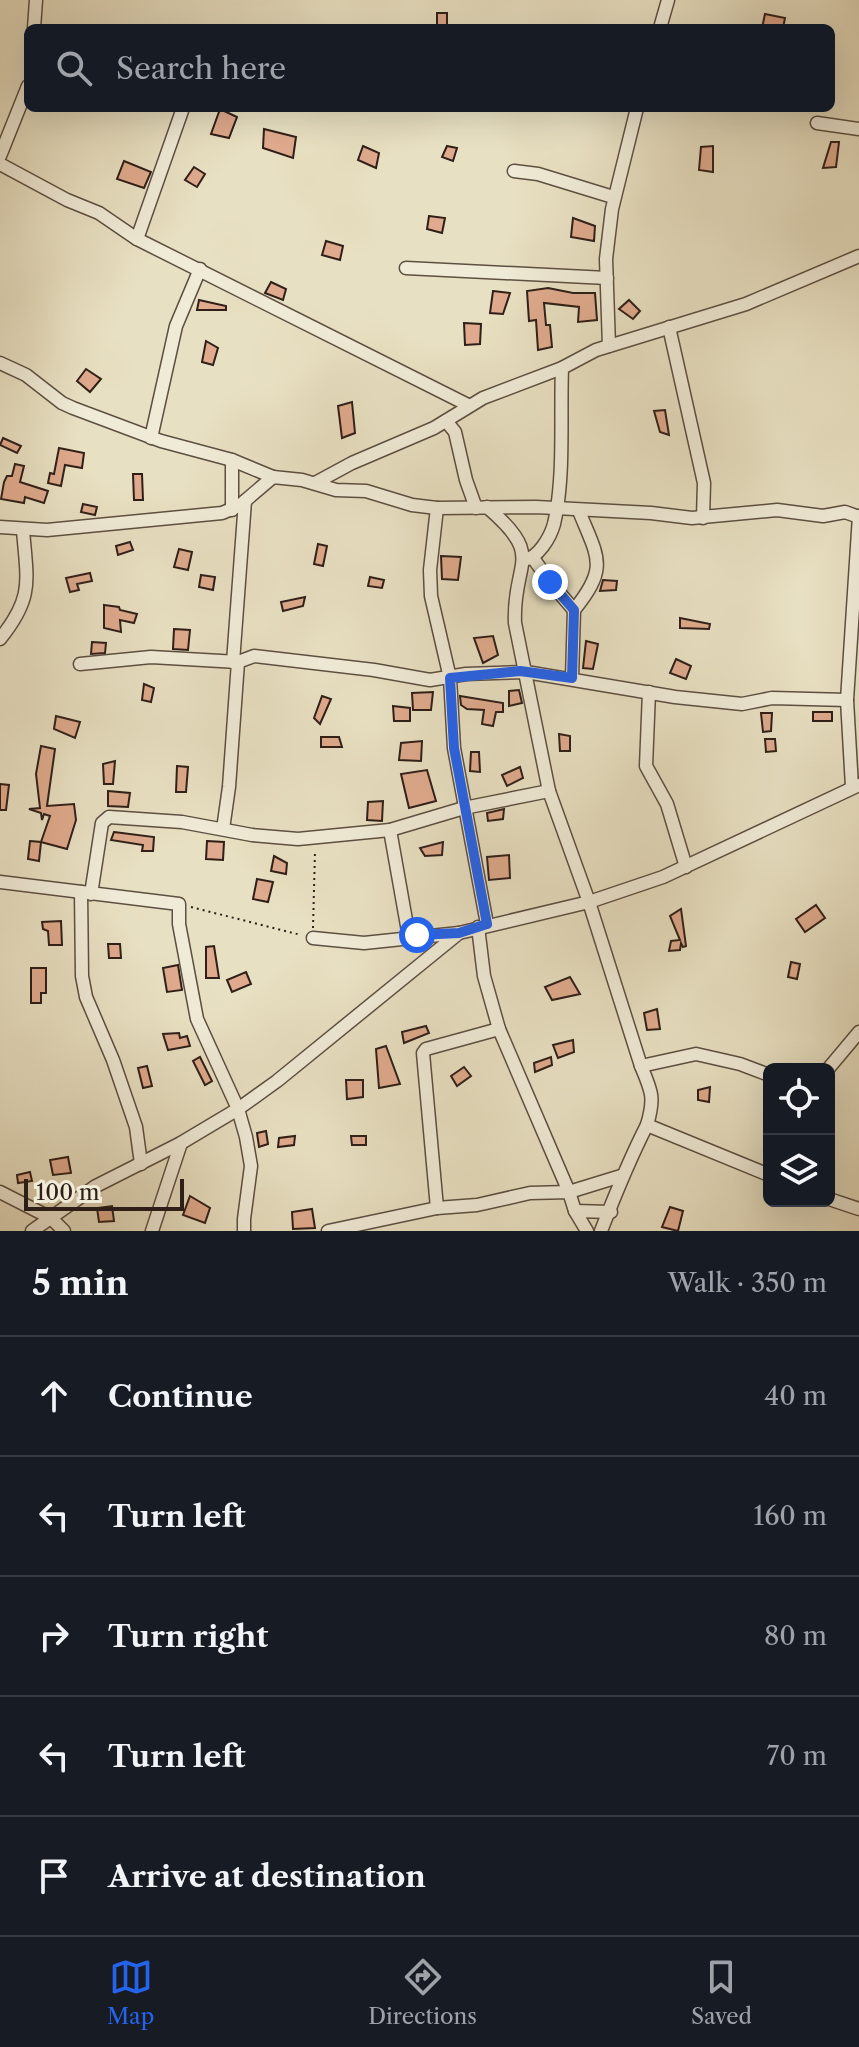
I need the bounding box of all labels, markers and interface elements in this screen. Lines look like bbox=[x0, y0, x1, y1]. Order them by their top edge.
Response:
search box bbox=[24, 24, 835, 112]
icon: search bbox=[52, 46, 96, 90]
text: Search here bbox=[116, 50, 286, 87]
route end bbox=[532, 564, 568, 600]
route start bbox=[399, 917, 435, 953]
map controls bbox=[763, 1063, 835, 1207]
button: locate bbox=[763, 1063, 835, 1135]
button: layers bbox=[763, 1135, 835, 1207]
scale bar bbox=[24, 1175, 184, 1211]
text: 100 m bbox=[36, 1179, 99, 1206]
text: 5 min bbox=[32, 1262, 129, 1304]
text: Walk · 350 m bbox=[668, 1267, 827, 1299]
icon: ahead bbox=[32, 1374, 76, 1418]
text: Continue bbox=[108, 1378, 253, 1415]
text: 40 m bbox=[764, 1380, 827, 1412]
icon: left bbox=[32, 1494, 76, 1538]
text: Turn left bbox=[108, 1498, 245, 1535]
text: 160 m bbox=[753, 1500, 827, 1532]
icon: right bbox=[32, 1614, 76, 1658]
text: Turn right bbox=[108, 1618, 268, 1655]
text: 80 m bbox=[764, 1620, 827, 1652]
icon: left bbox=[32, 1734, 76, 1778]
text: Turn left bbox=[108, 1738, 245, 1775]
text: 70 m bbox=[767, 1740, 827, 1772]
icon: arrive bbox=[32, 1854, 76, 1898]
text: Arrive at destination bbox=[108, 1858, 426, 1895]
tab: Map bbox=[107, 1955, 154, 2030]
tab: Directions bbox=[368, 1955, 477, 2030]
tab: Saved bbox=[691, 1955, 752, 2030]

